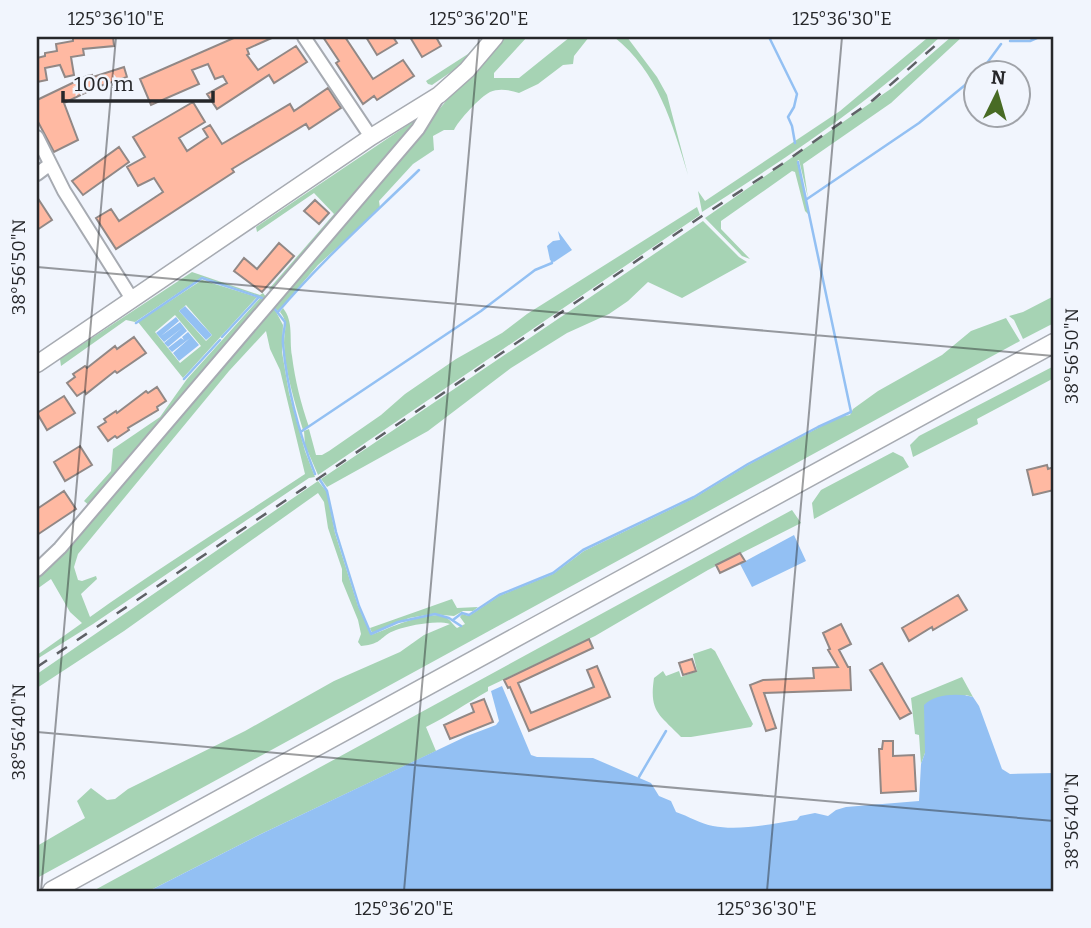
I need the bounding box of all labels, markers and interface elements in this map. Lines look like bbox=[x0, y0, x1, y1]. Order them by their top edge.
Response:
text: 125°36'10"E bbox=[68, 8, 164, 30]
text: 125°36'20"E bbox=[430, 8, 528, 30]
text: 125°36'30"E bbox=[792, 8, 892, 30]
scale bar bbox=[63, 60, 214, 104]
north arrow bbox=[962, 60, 1032, 130]
text: N bbox=[990, 65, 1007, 90]
text: 100 m bbox=[74, 71, 134, 97]
text: 38°56'50"N bbox=[8, 219, 30, 315]
text: 38°56'50"N bbox=[1061, 308, 1083, 404]
text: 38°56'40"N bbox=[8, 684, 30, 780]
text: 38°56'40"N bbox=[1061, 773, 1083, 869]
text: 125°36'20"E bbox=[355, 898, 453, 920]
text: 125°36'30"E bbox=[717, 898, 817, 920]

